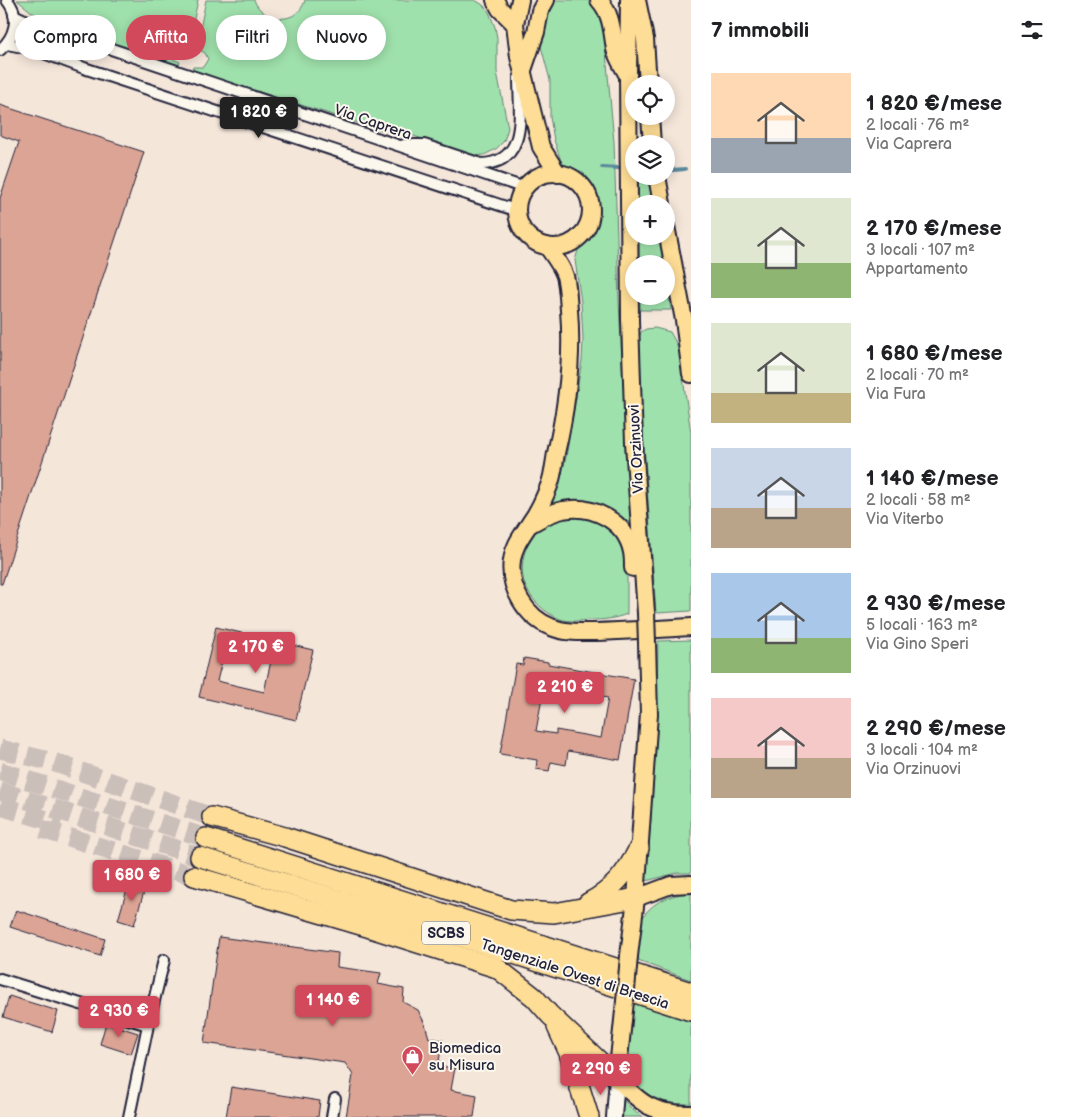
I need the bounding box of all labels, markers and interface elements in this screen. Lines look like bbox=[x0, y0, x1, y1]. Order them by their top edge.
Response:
chip: Compra bbox=[15, 15, 116, 60]
chip: Affitta bbox=[126, 15, 206, 60]
chip: Filtri bbox=[216, 15, 287, 60]
chip: Nuovo bbox=[297, 15, 386, 60]
icon: filters bbox=[1018, 16, 1046, 44]
text: 7 immobili bbox=[711, 18, 809, 43]
map controls bbox=[625, 75, 675, 305]
button: locate bbox=[625, 75, 675, 125]
text: 1 820 €/mese bbox=[866, 91, 1002, 116]
icon: home bbox=[751, 93, 811, 153]
pin: 1 820 € bbox=[213, 96, 305, 139]
street label: Via Caprera bbox=[332, 100, 414, 145]
text: 1 820 € bbox=[231, 103, 287, 122]
text: 2 locali · 76 m² bbox=[866, 116, 969, 135]
button: layers bbox=[625, 135, 675, 185]
text: Via Caprera bbox=[866, 135, 952, 154]
button: + bbox=[625, 195, 675, 245]
text: 2 170 €/mese bbox=[866, 216, 1002, 241]
icon: home bbox=[751, 218, 811, 278]
text: 3 locali · 107 m² bbox=[866, 241, 975, 260]
button: − bbox=[625, 255, 675, 305]
text: Appartamento bbox=[866, 260, 968, 279]
text: 1 680 €/mese bbox=[866, 341, 1003, 366]
icon: home bbox=[751, 343, 811, 403]
text: 2 locali · 70 m² bbox=[866, 366, 969, 385]
text: Via Fura bbox=[866, 385, 926, 404]
street label: Via Orzinuovi bbox=[625, 404, 648, 494]
text: 1 140 €/mese bbox=[866, 466, 999, 491]
icon: home bbox=[751, 468, 811, 528]
text: 2 locali · 58 m² bbox=[866, 491, 971, 510]
text: Via Viterbo bbox=[866, 510, 944, 529]
text: 2 930 €/mese bbox=[866, 591, 1006, 616]
icon: home bbox=[751, 593, 811, 653]
text: 5 locali · 163 m² bbox=[866, 616, 978, 635]
pin: 2 170 € bbox=[210, 632, 302, 674]
text: Via Gino Speri bbox=[866, 635, 969, 654]
text: 2 170 € bbox=[228, 638, 284, 657]
pin: 2 210 € bbox=[519, 672, 611, 714]
text: 2 210 € bbox=[537, 678, 593, 697]
text: 2 290 €/mese bbox=[866, 716, 1006, 741]
icon: home bbox=[751, 718, 811, 778]
text: 3 locali · 104 m² bbox=[866, 741, 978, 760]
text: Via Orzinuovi bbox=[866, 760, 961, 779]
pin: 1 680 € bbox=[86, 860, 178, 902]
text: 1 680 € bbox=[104, 866, 160, 885]
road number: SCBS bbox=[422, 921, 470, 944]
street label: Tangenziale Ovest di Brescia bbox=[478, 935, 671, 1014]
pin: 1 140 € bbox=[287, 984, 379, 1027]
text: 1 140 € bbox=[306, 991, 360, 1010]
pin: 2 930 € bbox=[73, 996, 165, 1038]
text: 2 930 € bbox=[90, 1002, 148, 1021]
place label: Biomedica su Misura bbox=[429, 1039, 501, 1075]
shop icon: Biomedica su Misura bbox=[401, 1045, 425, 1076]
pin: 2 290 € bbox=[555, 1054, 647, 1096]
text: 2 290 € bbox=[571, 1060, 631, 1079]

